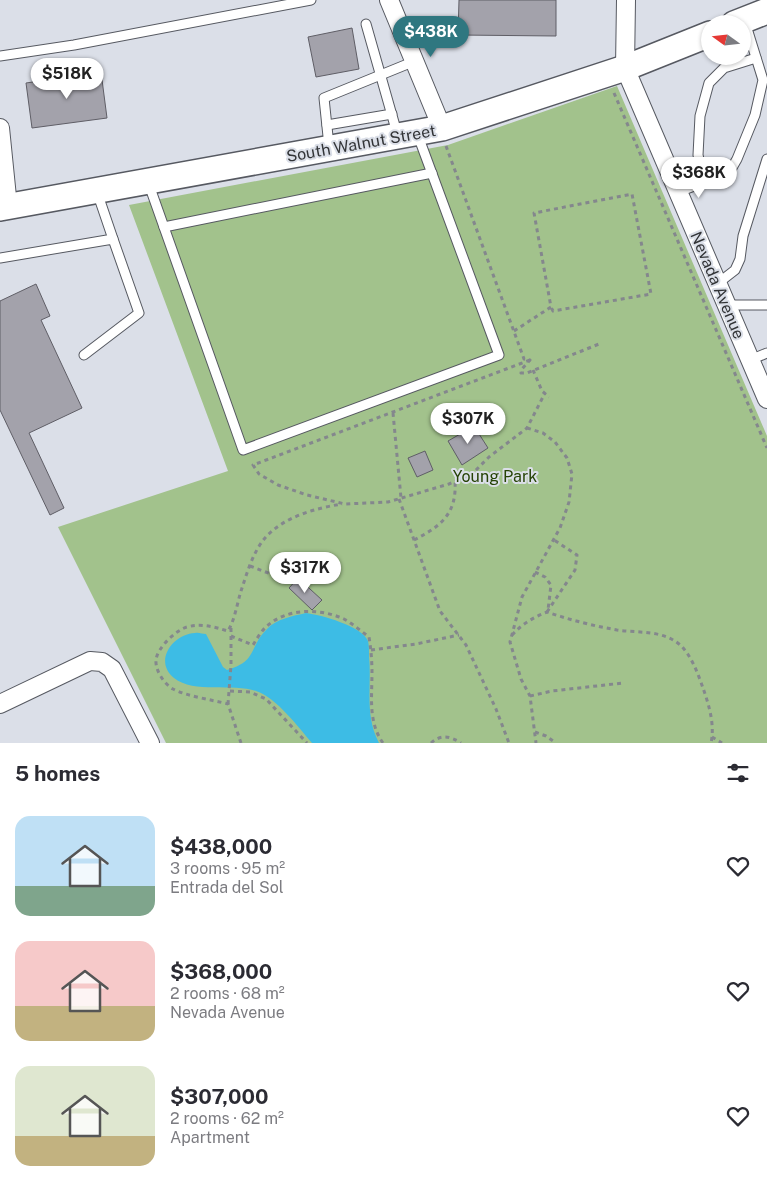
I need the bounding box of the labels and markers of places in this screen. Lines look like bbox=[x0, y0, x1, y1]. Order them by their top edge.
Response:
pin: $438K bbox=[396, 15, 466, 58]
pin: $518K bbox=[32, 58, 102, 100]
pin: $368K bbox=[664, 156, 734, 199]
pin: $307K bbox=[433, 402, 503, 445]
pin: $317K bbox=[270, 552, 340, 594]

